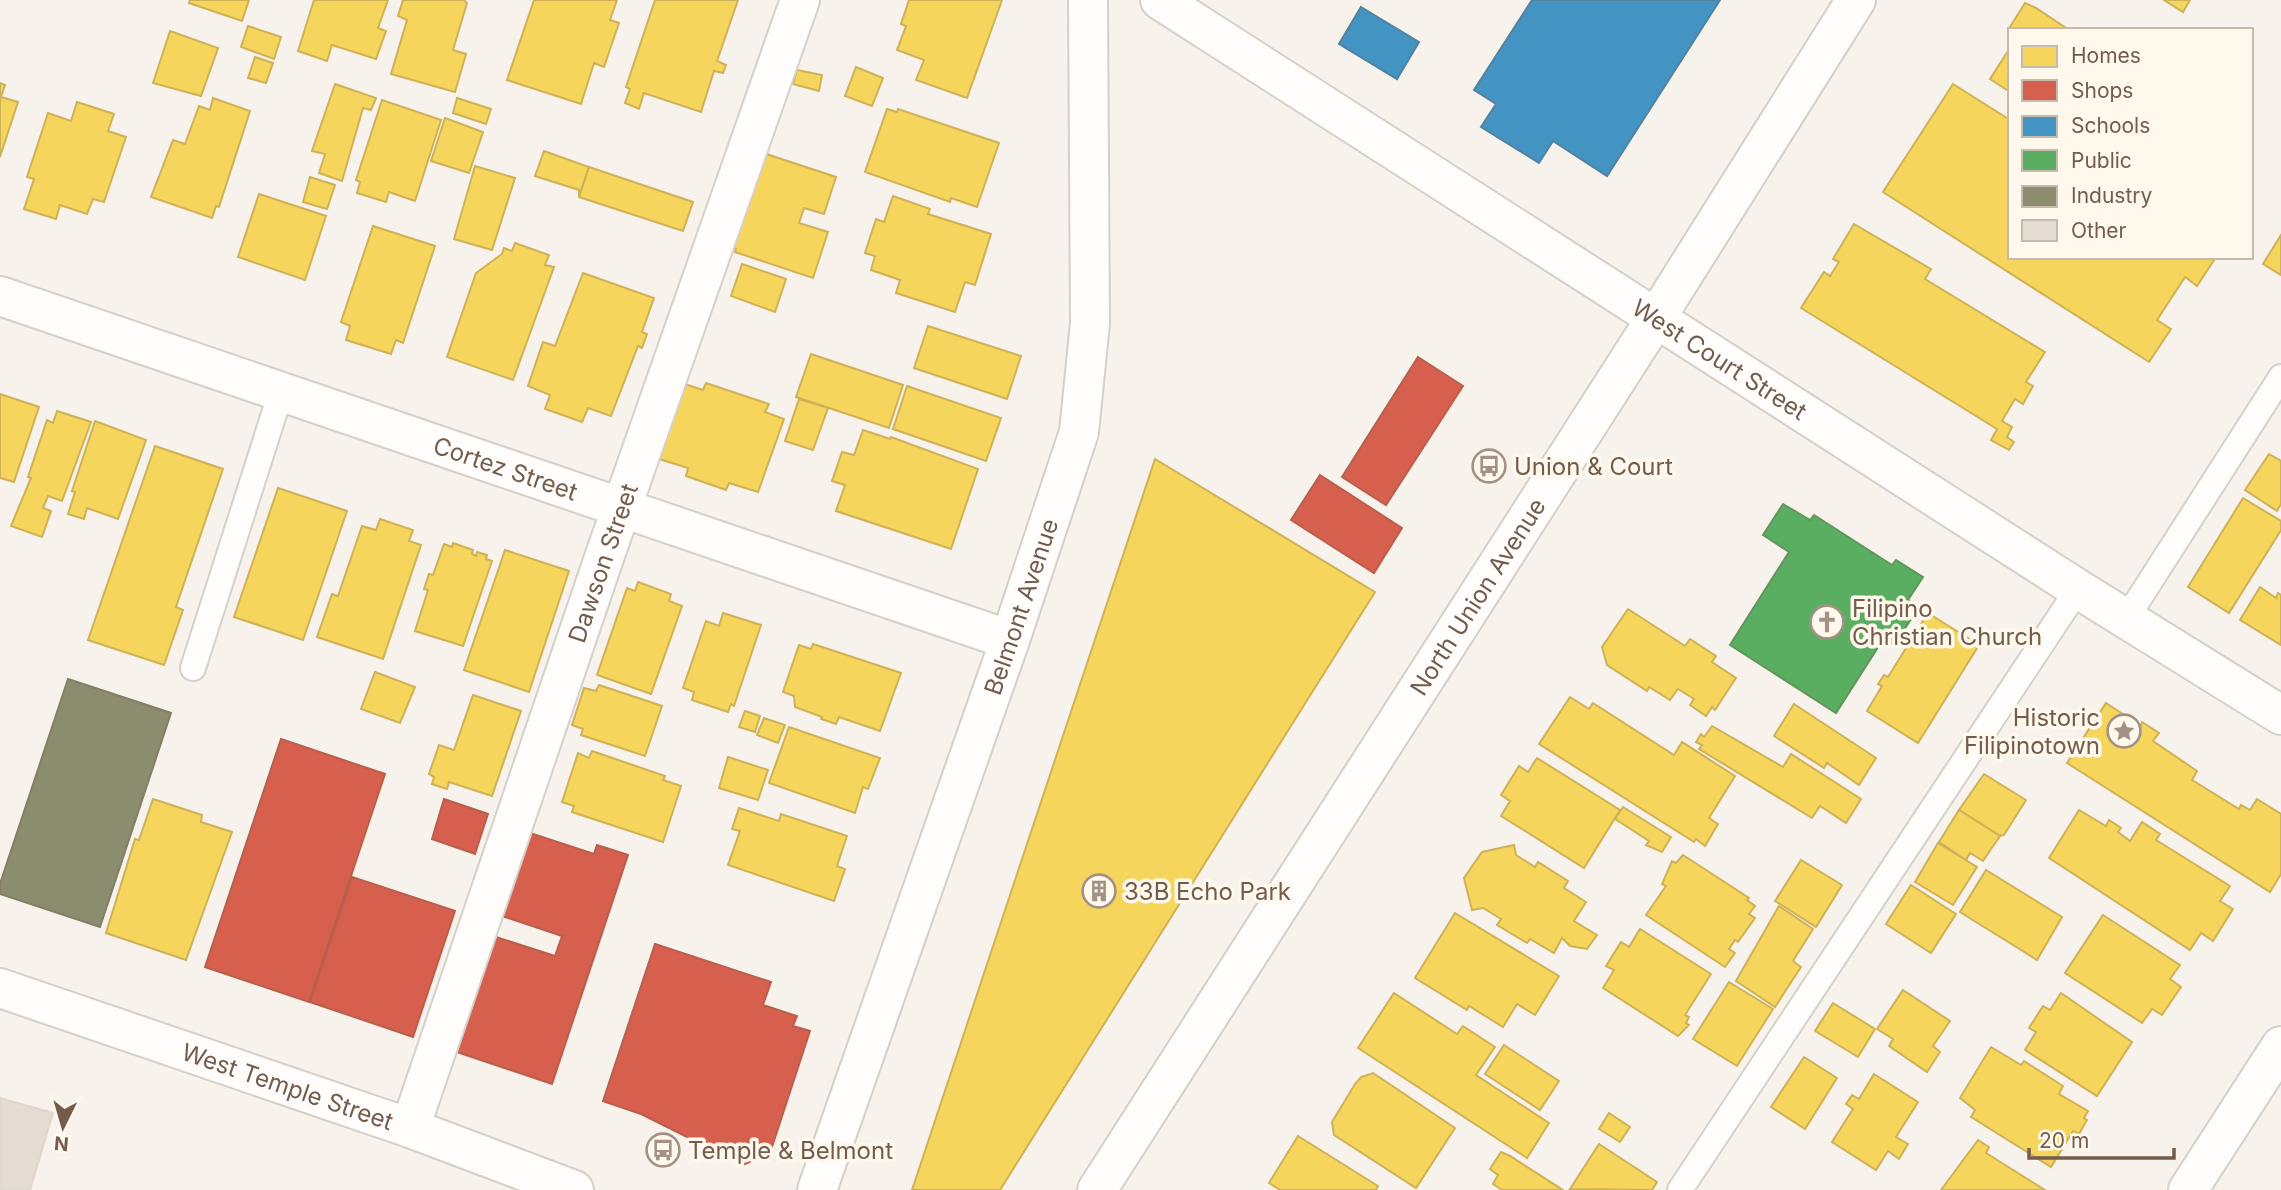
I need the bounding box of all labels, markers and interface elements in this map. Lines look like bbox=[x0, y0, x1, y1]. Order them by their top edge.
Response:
legend bbox=[2008, 28, 2253, 259]
text: Homes bbox=[2071, 43, 2141, 68]
text: Shops bbox=[2071, 78, 2133, 103]
text: Schools bbox=[2071, 113, 2150, 138]
text: Public bbox=[2071, 148, 2132, 173]
text: Industry bbox=[2071, 183, 2153, 208]
text: Other bbox=[2071, 218, 2127, 243]
street label: West Court Street bbox=[1627, 292, 1813, 426]
street label: Cortez Street bbox=[430, 430, 581, 506]
bus stop icon: Union & Court bbox=[1470, 447, 1508, 485]
place label: Union & Court bbox=[1514, 452, 1673, 481]
street label: Dawson Street bbox=[562, 479, 644, 646]
street label: North Union Avenue bbox=[1404, 493, 1551, 700]
street label: Belmont Avenue bbox=[977, 515, 1064, 699]
place label: Filipino Christian Church bbox=[1852, 594, 2042, 651]
church icon: Filipino Christian Church bbox=[1808, 603, 1846, 641]
place label: Historic Filipinotown bbox=[1964, 703, 2100, 760]
place icon: Historic Filipinotown bbox=[2105, 712, 2143, 750]
building icon: 33B Echo Park bbox=[1080, 872, 1118, 910]
place label: 33B Echo Park bbox=[1124, 877, 1291, 906]
street label: West Temple Street bbox=[178, 1037, 397, 1136]
north arrow bbox=[28, 1092, 98, 1162]
scale bar bbox=[2029, 1116, 2174, 1160]
text: 20 m bbox=[2039, 1128, 2089, 1153]
text: N bbox=[53, 1131, 70, 1156]
bus stop icon: Temple & Belmont bbox=[644, 1131, 682, 1169]
place label: Temple & Belmont bbox=[688, 1136, 893, 1165]

